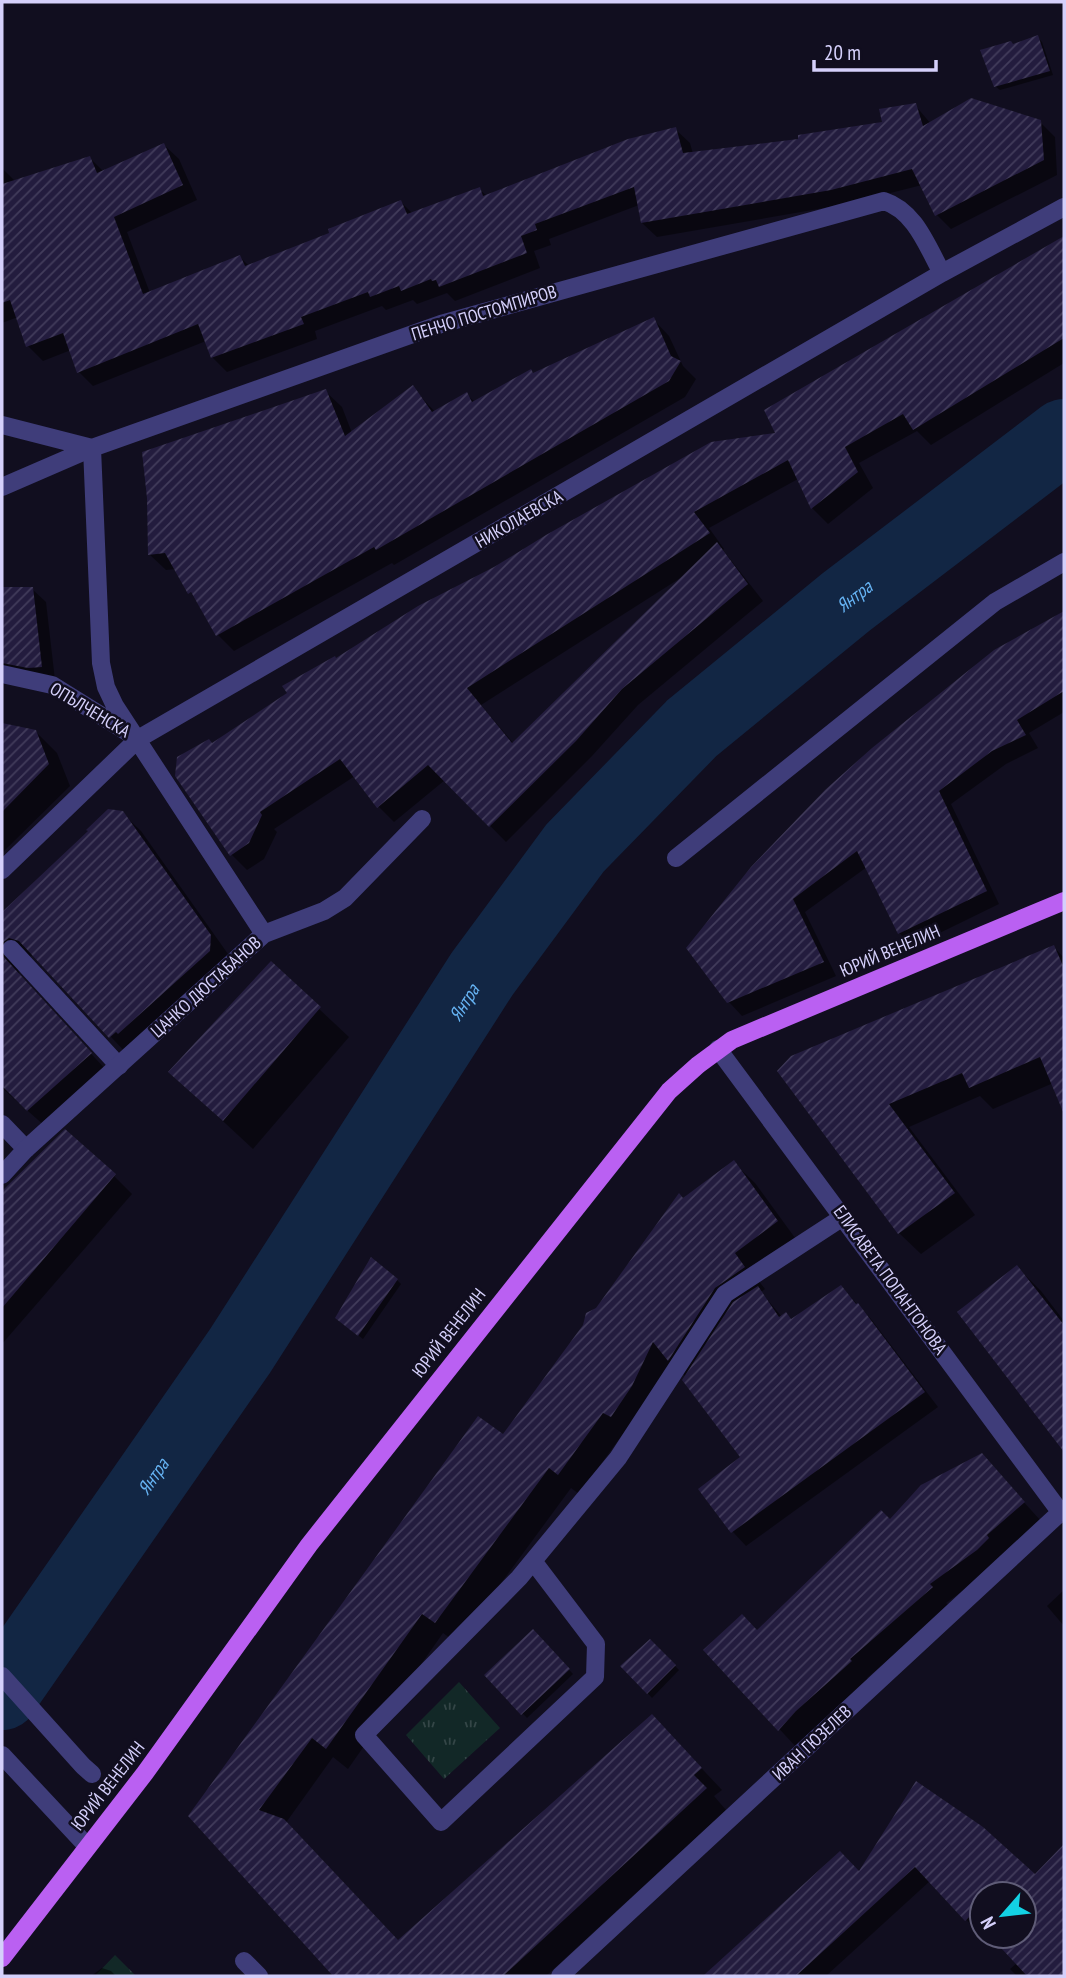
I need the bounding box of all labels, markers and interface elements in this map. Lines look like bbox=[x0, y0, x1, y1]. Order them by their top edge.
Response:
scale bar bbox=[814, 28, 936, 72]
text: 20 m bbox=[824, 39, 861, 66]
street label: ПЕНЧО ПОСТОМПИРОВ bbox=[408, 279, 559, 346]
street label: НИКОЛАЕВСКА bbox=[471, 484, 567, 553]
water label: Янтра bbox=[831, 574, 878, 617]
street label: ОПЪЛЧЕНСКА bbox=[46, 677, 135, 743]
street label: ЮРИЙ ВЕНЕЛИН bbox=[836, 919, 943, 982]
street label: ЦАНКО ДЮСТАБАНОВ bbox=[146, 931, 266, 1042]
water label: Янтра bbox=[443, 978, 485, 1025]
street label: ЕЛИСАВЕТА ПОПАНТОНОВА bbox=[829, 1201, 952, 1359]
street label: ЮРИЙ ВЕНЕЛИН bbox=[407, 1284, 490, 1382]
water label: Янтра bbox=[132, 1452, 175, 1499]
street label: ИВАН ГЮЗЕЛЕВ bbox=[767, 1700, 856, 1785]
street label: ЮРИЙ ВЕНЕЛИН bbox=[66, 1737, 149, 1835]
north arrow bbox=[968, 1880, 1038, 1950]
text: N bbox=[975, 1913, 1001, 1933]

